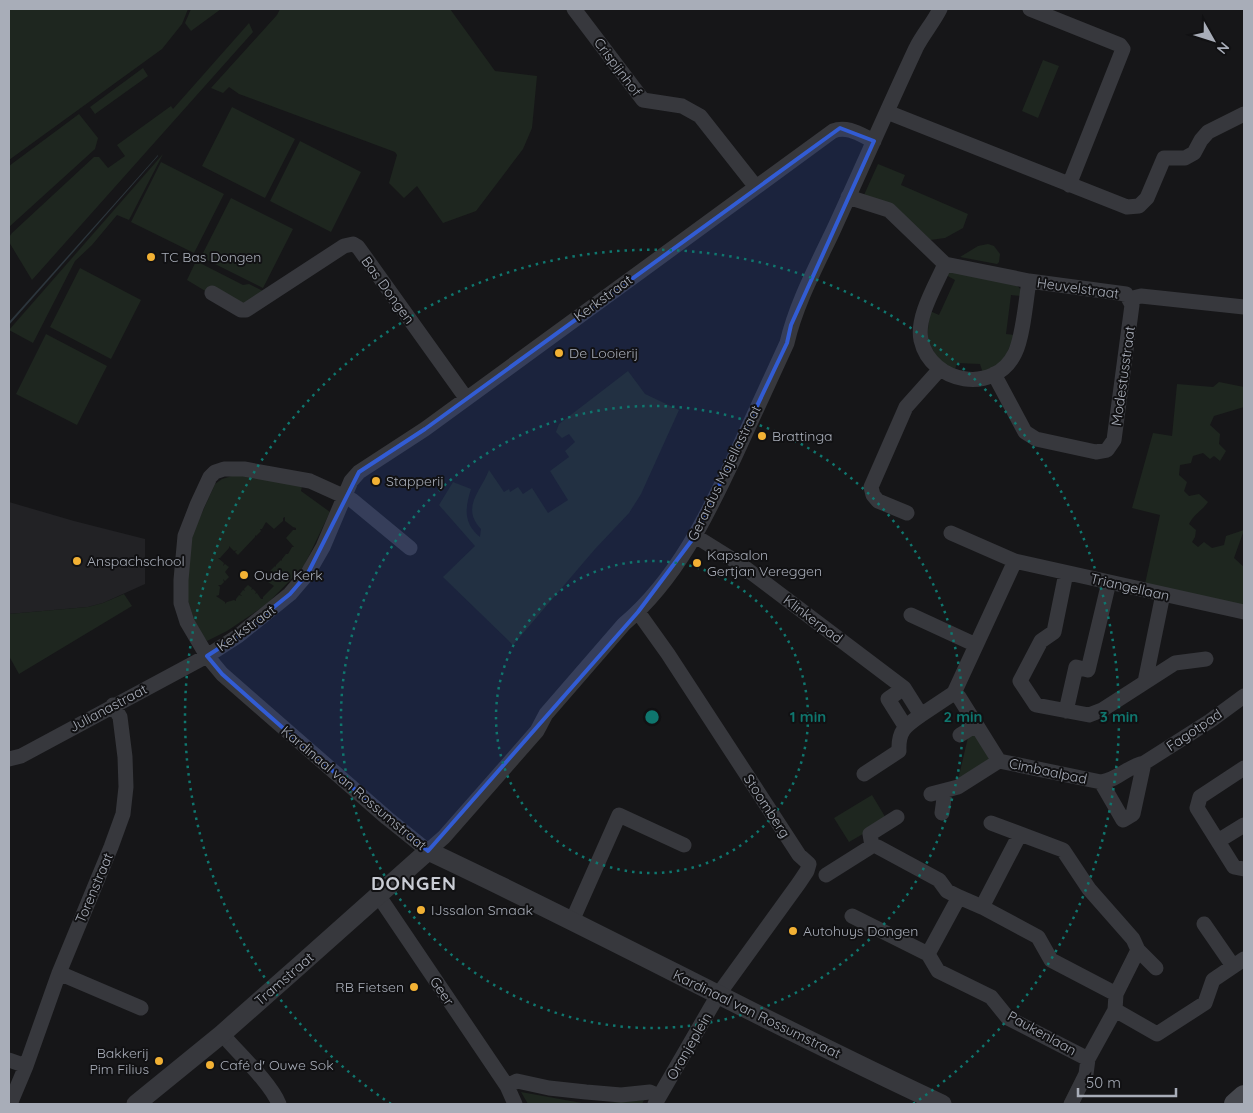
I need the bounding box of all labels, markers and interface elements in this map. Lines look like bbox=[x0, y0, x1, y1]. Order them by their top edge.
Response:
north arrow bbox=[1188, 15, 1238, 65]
street label: Crispijnhof bbox=[590, 34, 646, 100]
text: N bbox=[1213, 39, 1233, 58]
place label: TC Bas Dongen bbox=[161, 248, 261, 266]
marker: TC Bas Dongen bbox=[145, 251, 157, 263]
street label: Bas Dongen bbox=[357, 253, 419, 327]
street label: Kerkstraat bbox=[570, 271, 636, 325]
street label: Heuvelstraat bbox=[1036, 273, 1121, 303]
street label: Modestusstraat bbox=[1107, 325, 1139, 427]
place label: De Looierij bbox=[569, 344, 638, 362]
marker: De Looierij bbox=[553, 347, 565, 359]
street label: Gerardus Majellastraat bbox=[683, 402, 765, 544]
place label: Brattinga bbox=[772, 427, 833, 445]
marker: Brattinga bbox=[756, 430, 768, 442]
place label: Stapperij bbox=[386, 472, 444, 490]
marker: Stapperij bbox=[370, 475, 382, 487]
place label: Kapsalon Gertjan Vereggen bbox=[707, 546, 822, 580]
place label: Anspachschool bbox=[87, 552, 185, 570]
marker: Anspachschool bbox=[71, 555, 83, 567]
marker: Kapsalon Gertjan Vereggen bbox=[691, 557, 703, 569]
place label: Oude Kerk bbox=[254, 566, 323, 584]
marker: Oude Kerk bbox=[238, 569, 250, 581]
street label: Triangellaan bbox=[1089, 569, 1171, 605]
street label: Klinkerpad bbox=[780, 591, 846, 647]
street label: Kerkstraat bbox=[213, 601, 279, 655]
street label: Julianastraat bbox=[66, 680, 150, 736]
street label: Fagotpad bbox=[1163, 705, 1225, 755]
text: 1 min bbox=[790, 707, 826, 726]
text: 2 min bbox=[943, 707, 983, 726]
text: 3 min bbox=[1100, 707, 1138, 726]
centre of rings bbox=[643, 708, 661, 726]
street label: Kardinaal van Rossumstraat bbox=[278, 722, 431, 854]
street label: Cimbaalpad bbox=[1007, 754, 1089, 788]
street label: Stoomberg bbox=[740, 771, 794, 841]
street label: Torenstraat bbox=[71, 850, 117, 926]
district label: DONGEN bbox=[371, 871, 457, 895]
place label: IJssalon Smaak bbox=[431, 901, 533, 919]
marker: IJssalon Smaak bbox=[415, 904, 427, 916]
place label: Autohuys Dongen bbox=[803, 922, 918, 940]
marker: Autohuys Dongen bbox=[787, 925, 799, 937]
street label: Tramstraat bbox=[251, 948, 317, 1010]
street label: Kardinaal van Rossumstraat bbox=[670, 965, 844, 1063]
street label: Geer bbox=[426, 973, 458, 1009]
place label: RB Fietsen bbox=[335, 978, 404, 996]
marker: RB Fietsen bbox=[408, 981, 420, 993]
street label: Paukenlaan bbox=[1004, 1007, 1080, 1059]
street label: Oranjeplein bbox=[663, 1009, 715, 1083]
place label: Bakkerij Pim Filius bbox=[89, 1044, 149, 1078]
marker: Bakkerij Pim Filius bbox=[153, 1055, 165, 1067]
place label: Café d' Ouwe Sok bbox=[220, 1056, 334, 1074]
marker: Café d' Ouwe Sok bbox=[204, 1059, 216, 1071]
scale bar bbox=[1078, 1066, 1176, 1098]
text: 50 m bbox=[1086, 1073, 1121, 1092]

